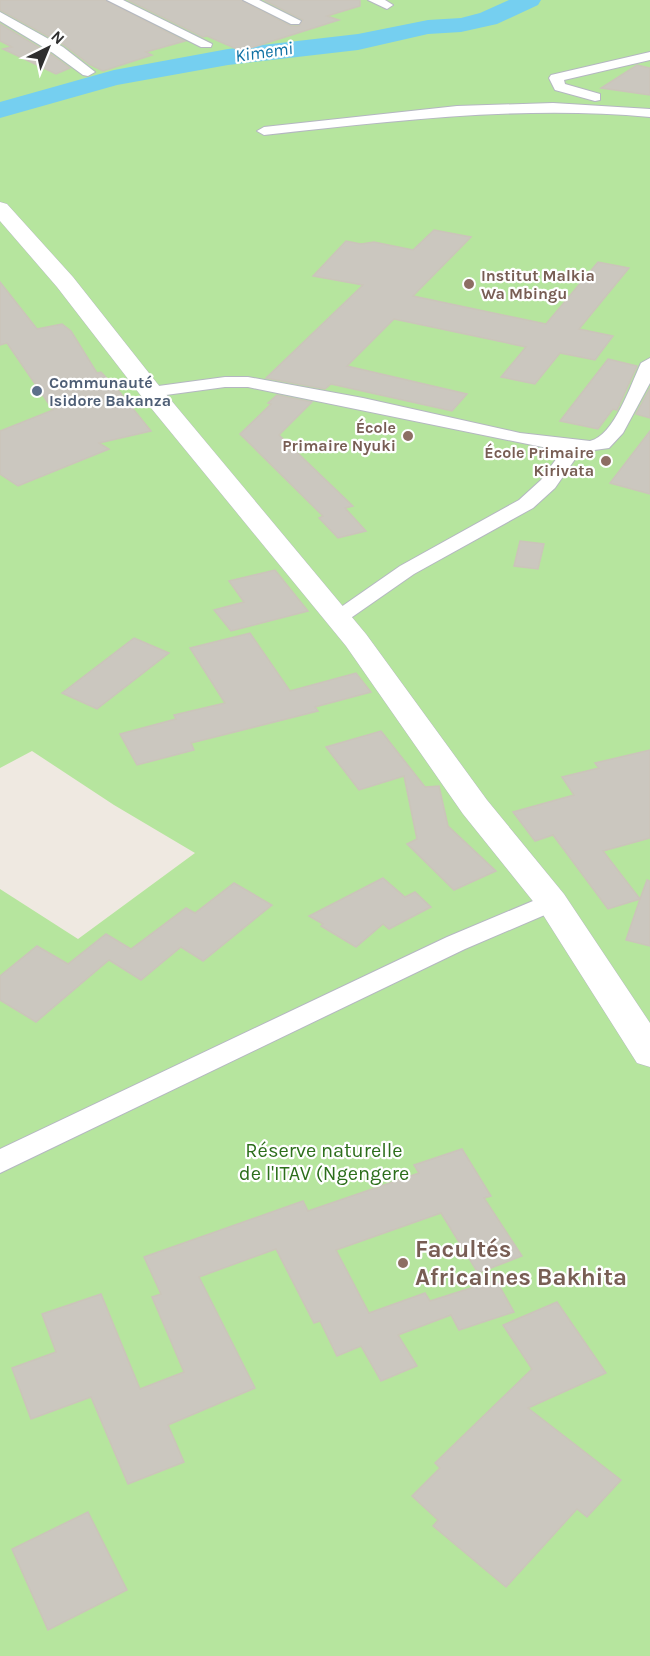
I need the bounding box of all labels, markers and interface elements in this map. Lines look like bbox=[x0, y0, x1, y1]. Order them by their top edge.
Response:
north arrow bbox=[18, 18, 78, 78]
text: N bbox=[47, 27, 69, 48]
water label: Kimemi bbox=[234, 37, 294, 67]
place label: Institut Malkia Wa Mbingu bbox=[481, 266, 595, 303]
marker: Institut Malkia Wa Mbingu bbox=[462, 277, 476, 291]
place label: Communauté Isidore Bakanza bbox=[49, 373, 171, 410]
marker: Communauté Isidore Bakanza bbox=[30, 384, 44, 398]
place label: École Primaire Nyuki bbox=[282, 418, 396, 455]
marker: École Primaire Nyuki bbox=[401, 429, 415, 443]
place label: École Primaire Kirivata bbox=[484, 443, 594, 480]
marker: École Primaire Kirivata bbox=[599, 454, 613, 468]
park label: Réserve naturelle de l'ITAV (Ngengere bbox=[239, 1139, 409, 1185]
place label: Facultés Africaines Bakhita bbox=[415, 1235, 627, 1291]
marker: Facultés Africaines Bakhita bbox=[396, 1256, 410, 1270]

